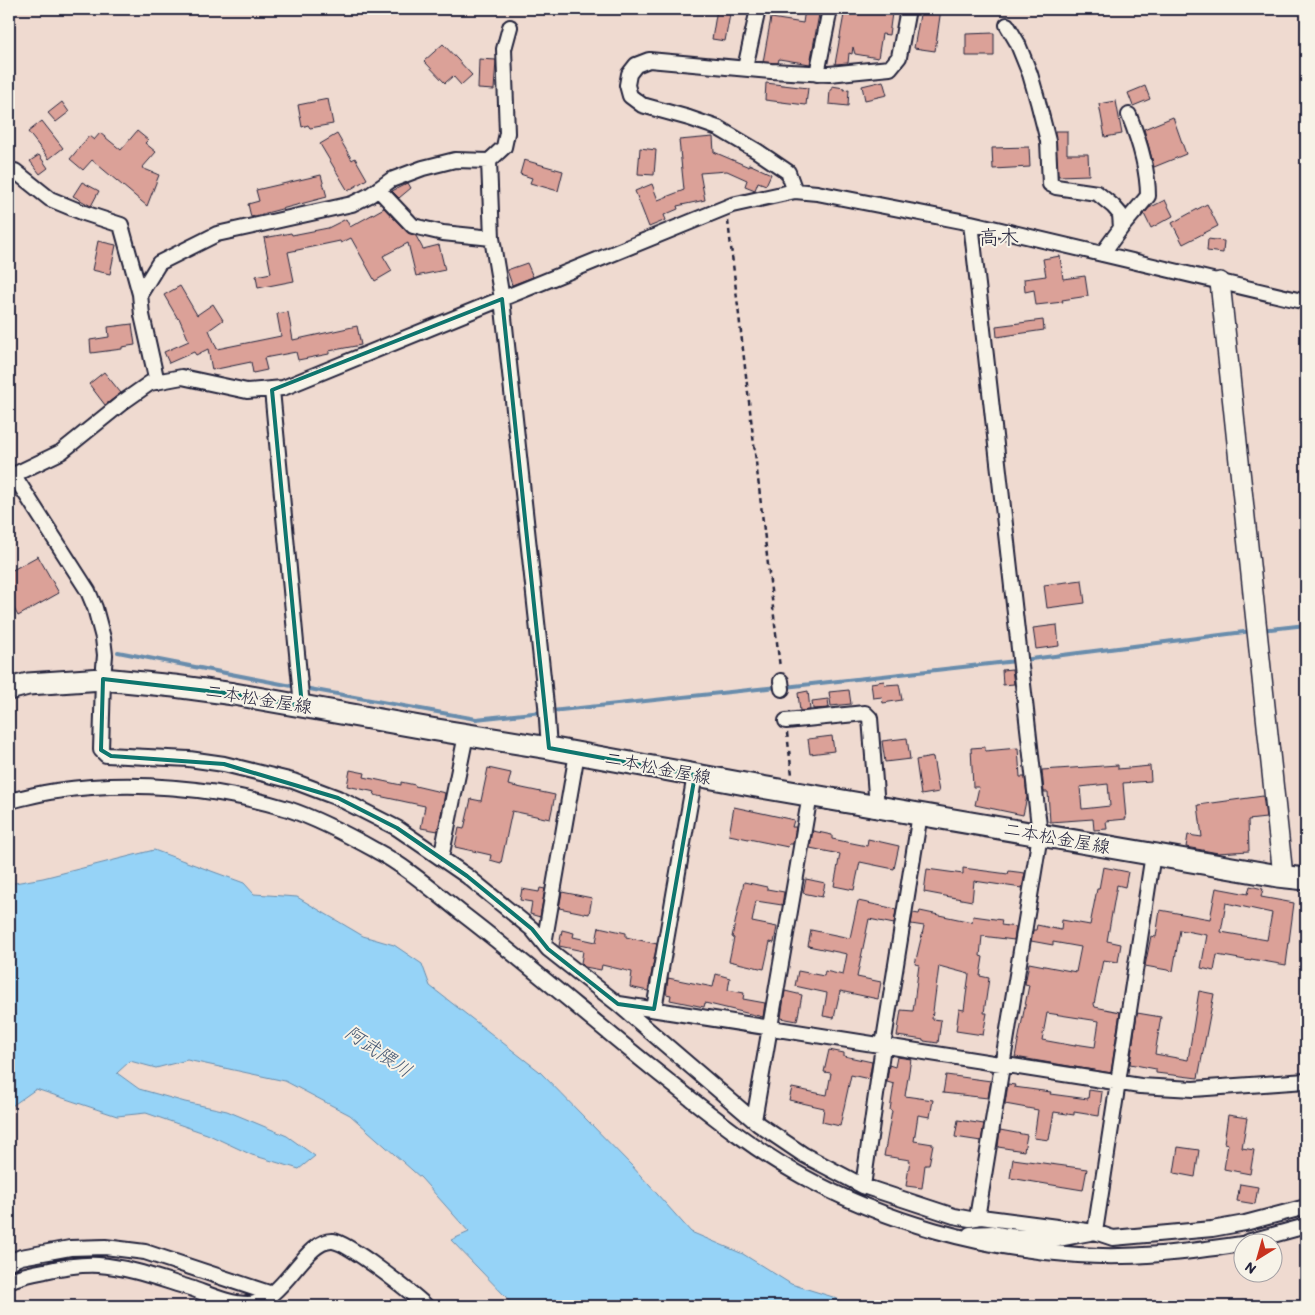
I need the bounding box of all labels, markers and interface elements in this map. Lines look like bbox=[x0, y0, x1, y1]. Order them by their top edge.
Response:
district label: 高木 bbox=[979, 225, 1019, 249]
street label: 二本松金屋線 bbox=[204, 680, 314, 718]
street label: 二本松金屋線 bbox=[603, 747, 713, 789]
street label: 二本松金屋線 bbox=[1002, 818, 1112, 858]
water label: 阿武隈川 bbox=[341, 1021, 417, 1082]
north arrow bbox=[1232, 1232, 1282, 1282]
text: N bbox=[1242, 1258, 1259, 1278]

